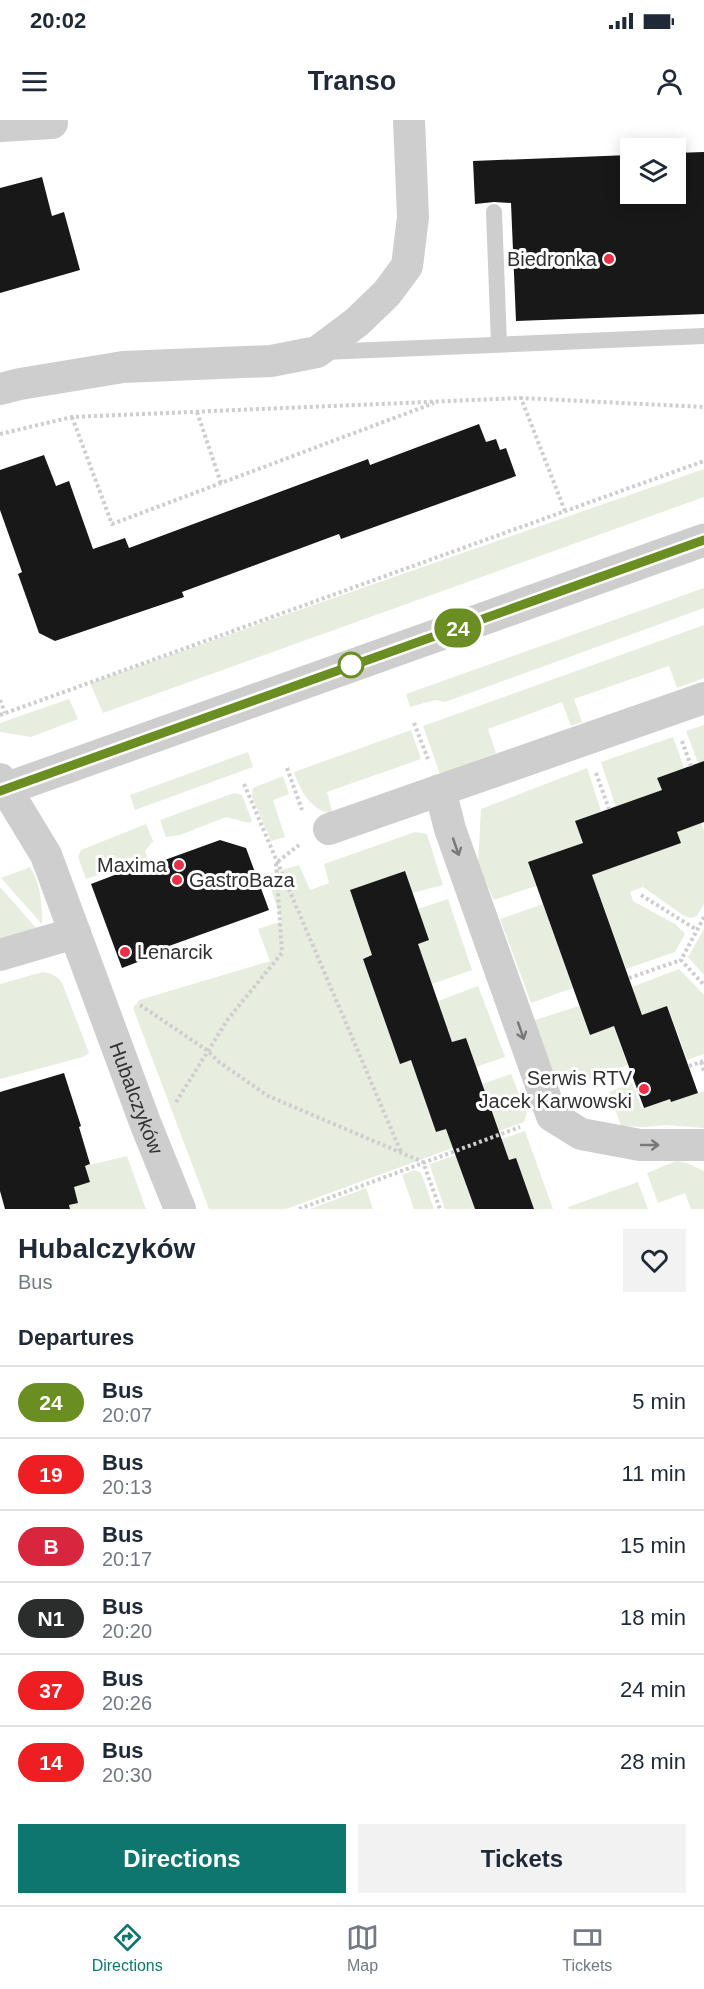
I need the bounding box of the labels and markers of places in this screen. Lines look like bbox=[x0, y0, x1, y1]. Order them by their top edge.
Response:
place label: Biedronka bbox=[507, 248, 598, 270]
marker: Biedronka bbox=[602, 252, 616, 266]
unlabelled marker bbox=[338, 652, 364, 678]
place label: Maxima bbox=[97, 854, 168, 876]
marker: Maxima bbox=[172, 858, 186, 872]
place label: GastroBaza bbox=[189, 869, 295, 891]
marker: GastroBaza bbox=[170, 873, 184, 887]
place label: Lenarcik bbox=[137, 941, 214, 963]
marker: Lenarcik bbox=[118, 945, 132, 959]
place label: Serwis RTV Jacek Karwowski bbox=[479, 1067, 633, 1112]
marker: Serwis RTV Jacek Karwowski bbox=[637, 1082, 651, 1096]

